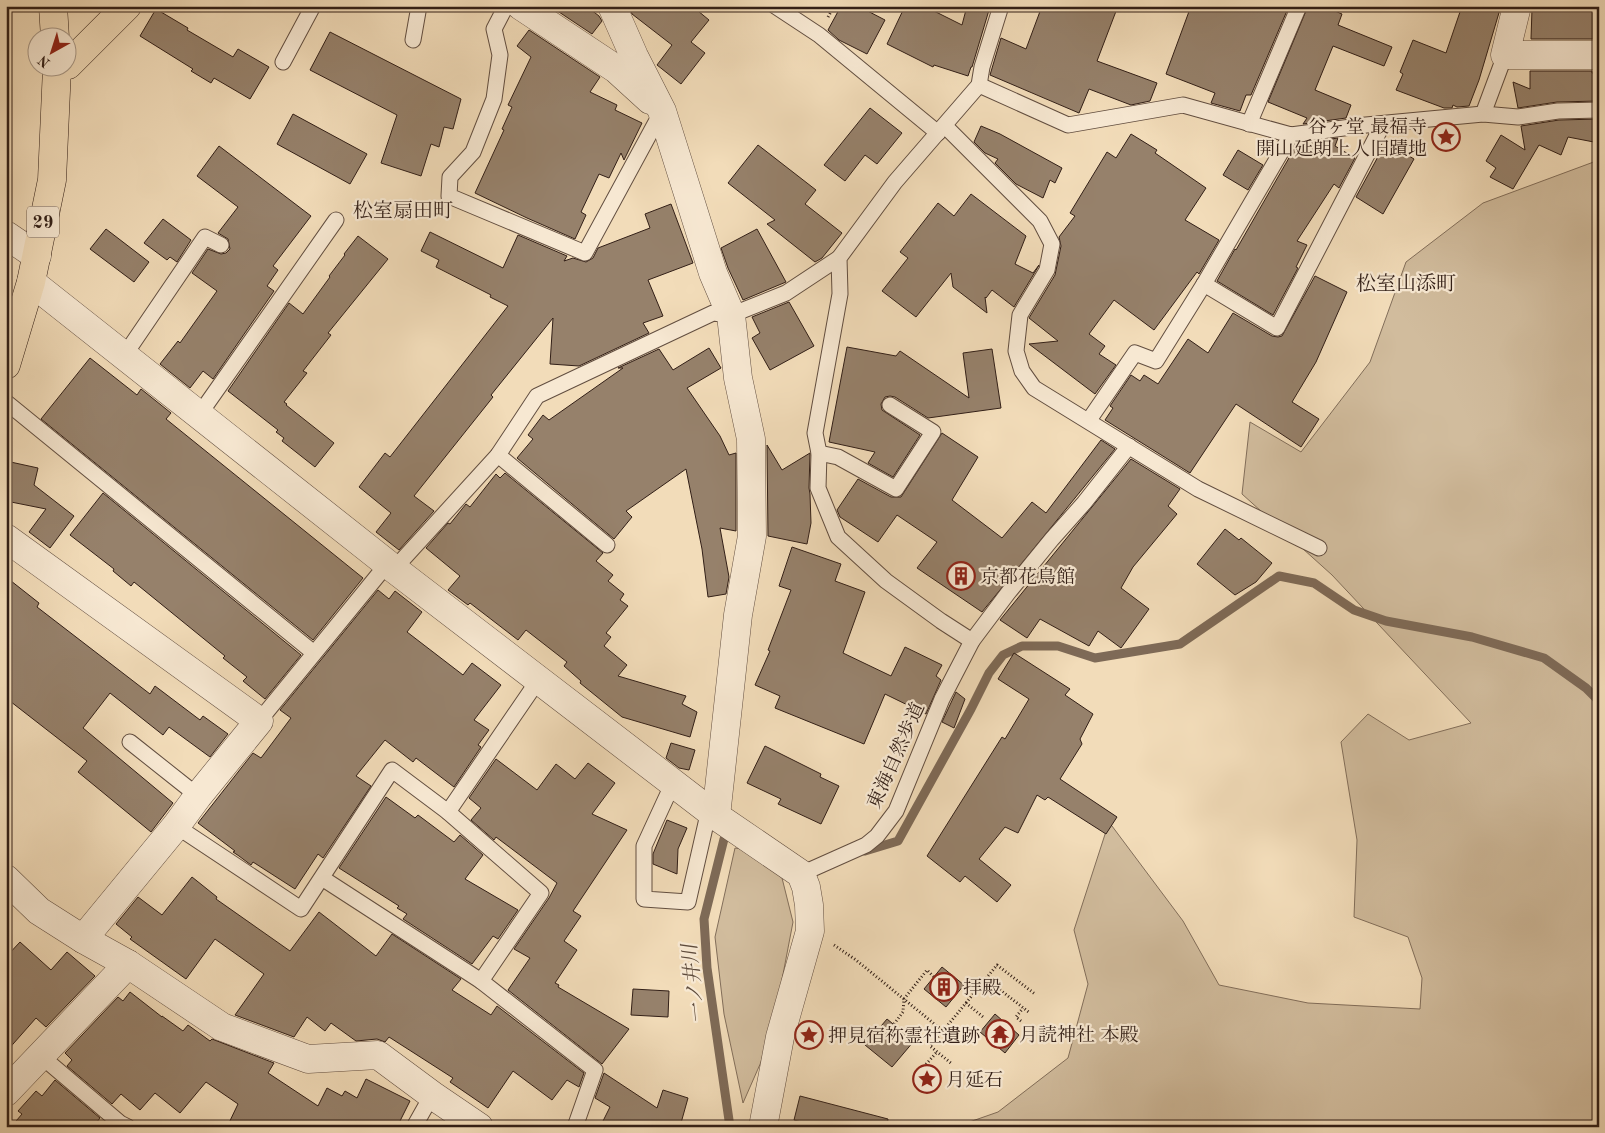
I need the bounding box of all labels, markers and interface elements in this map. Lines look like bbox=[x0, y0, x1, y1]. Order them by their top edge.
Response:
north arrow bbox=[28, 28, 78, 78]
text: N bbox=[36, 52, 53, 70]
place label: 谷ヶ堂 最福寺 開山延朗上人旧蹟地 bbox=[1256, 117, 1427, 160]
place icon: 谷ヶ堂 最福寺 開山延朗上人旧蹟地 bbox=[1431, 122, 1461, 152]
district label: 松室扇田町 bbox=[353, 200, 453, 222]
road number: 29 bbox=[27, 206, 59, 238]
district label: 松室山添町 bbox=[1356, 273, 1456, 295]
building icon: 京都花鳥館 bbox=[946, 561, 976, 591]
place label: 京都花鳥館 bbox=[980, 566, 1075, 588]
street label: 東海自然歩道 bbox=[863, 699, 929, 812]
water label: 一ノ井川 bbox=[679, 941, 709, 1025]
building icon: 拝殿 bbox=[929, 972, 959, 1002]
place label: 拝殿 bbox=[963, 977, 1001, 999]
temple icon: 月読神社 本殿 bbox=[985, 1019, 1015, 1049]
place icon: 押見宿祢霊社遺跡 bbox=[794, 1020, 824, 1050]
place label: 月読神社 本殿 bbox=[1019, 1024, 1138, 1046]
place label: 押見宿祢霊社遺跡 bbox=[828, 1025, 980, 1047]
place icon: 月延石 bbox=[912, 1064, 942, 1094]
place label: 月延石 bbox=[946, 1070, 1003, 1091]

